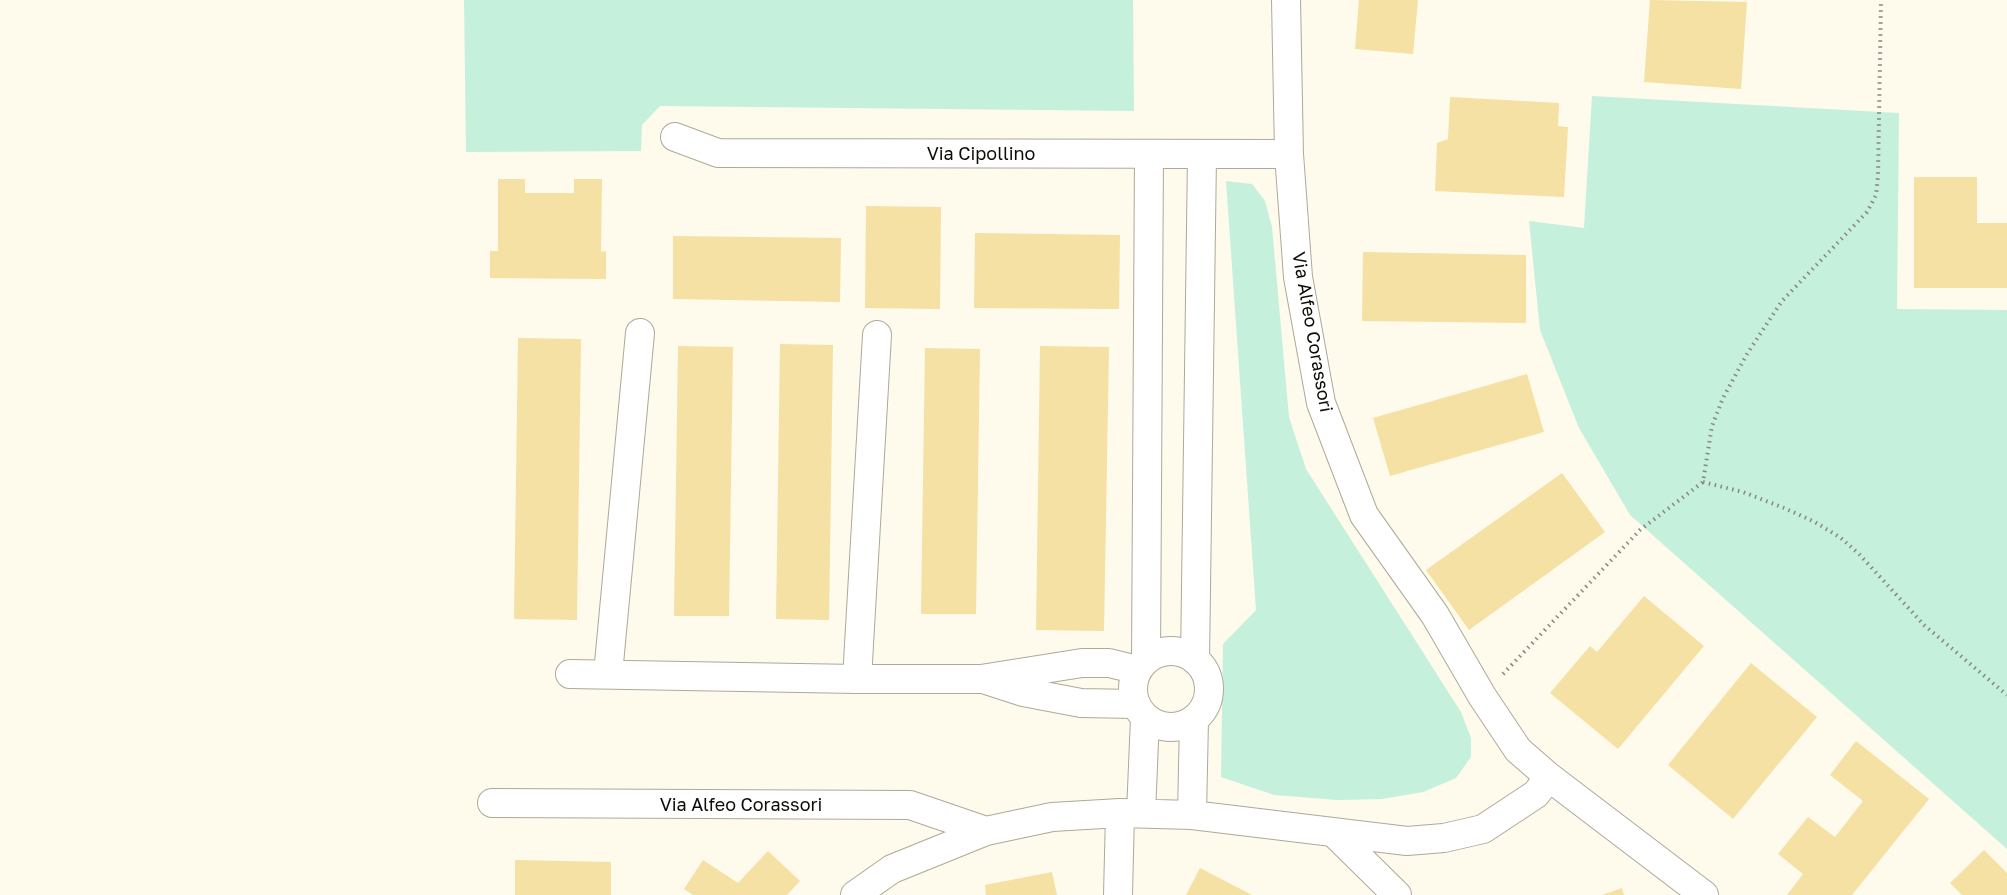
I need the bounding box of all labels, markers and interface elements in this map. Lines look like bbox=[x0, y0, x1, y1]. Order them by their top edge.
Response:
street label: Via Cipollino bbox=[927, 143, 1035, 165]
street label: Via Alfeo Corassori bbox=[1287, 250, 1337, 414]
street label: Via Alfeo Corassori bbox=[660, 794, 822, 816]

